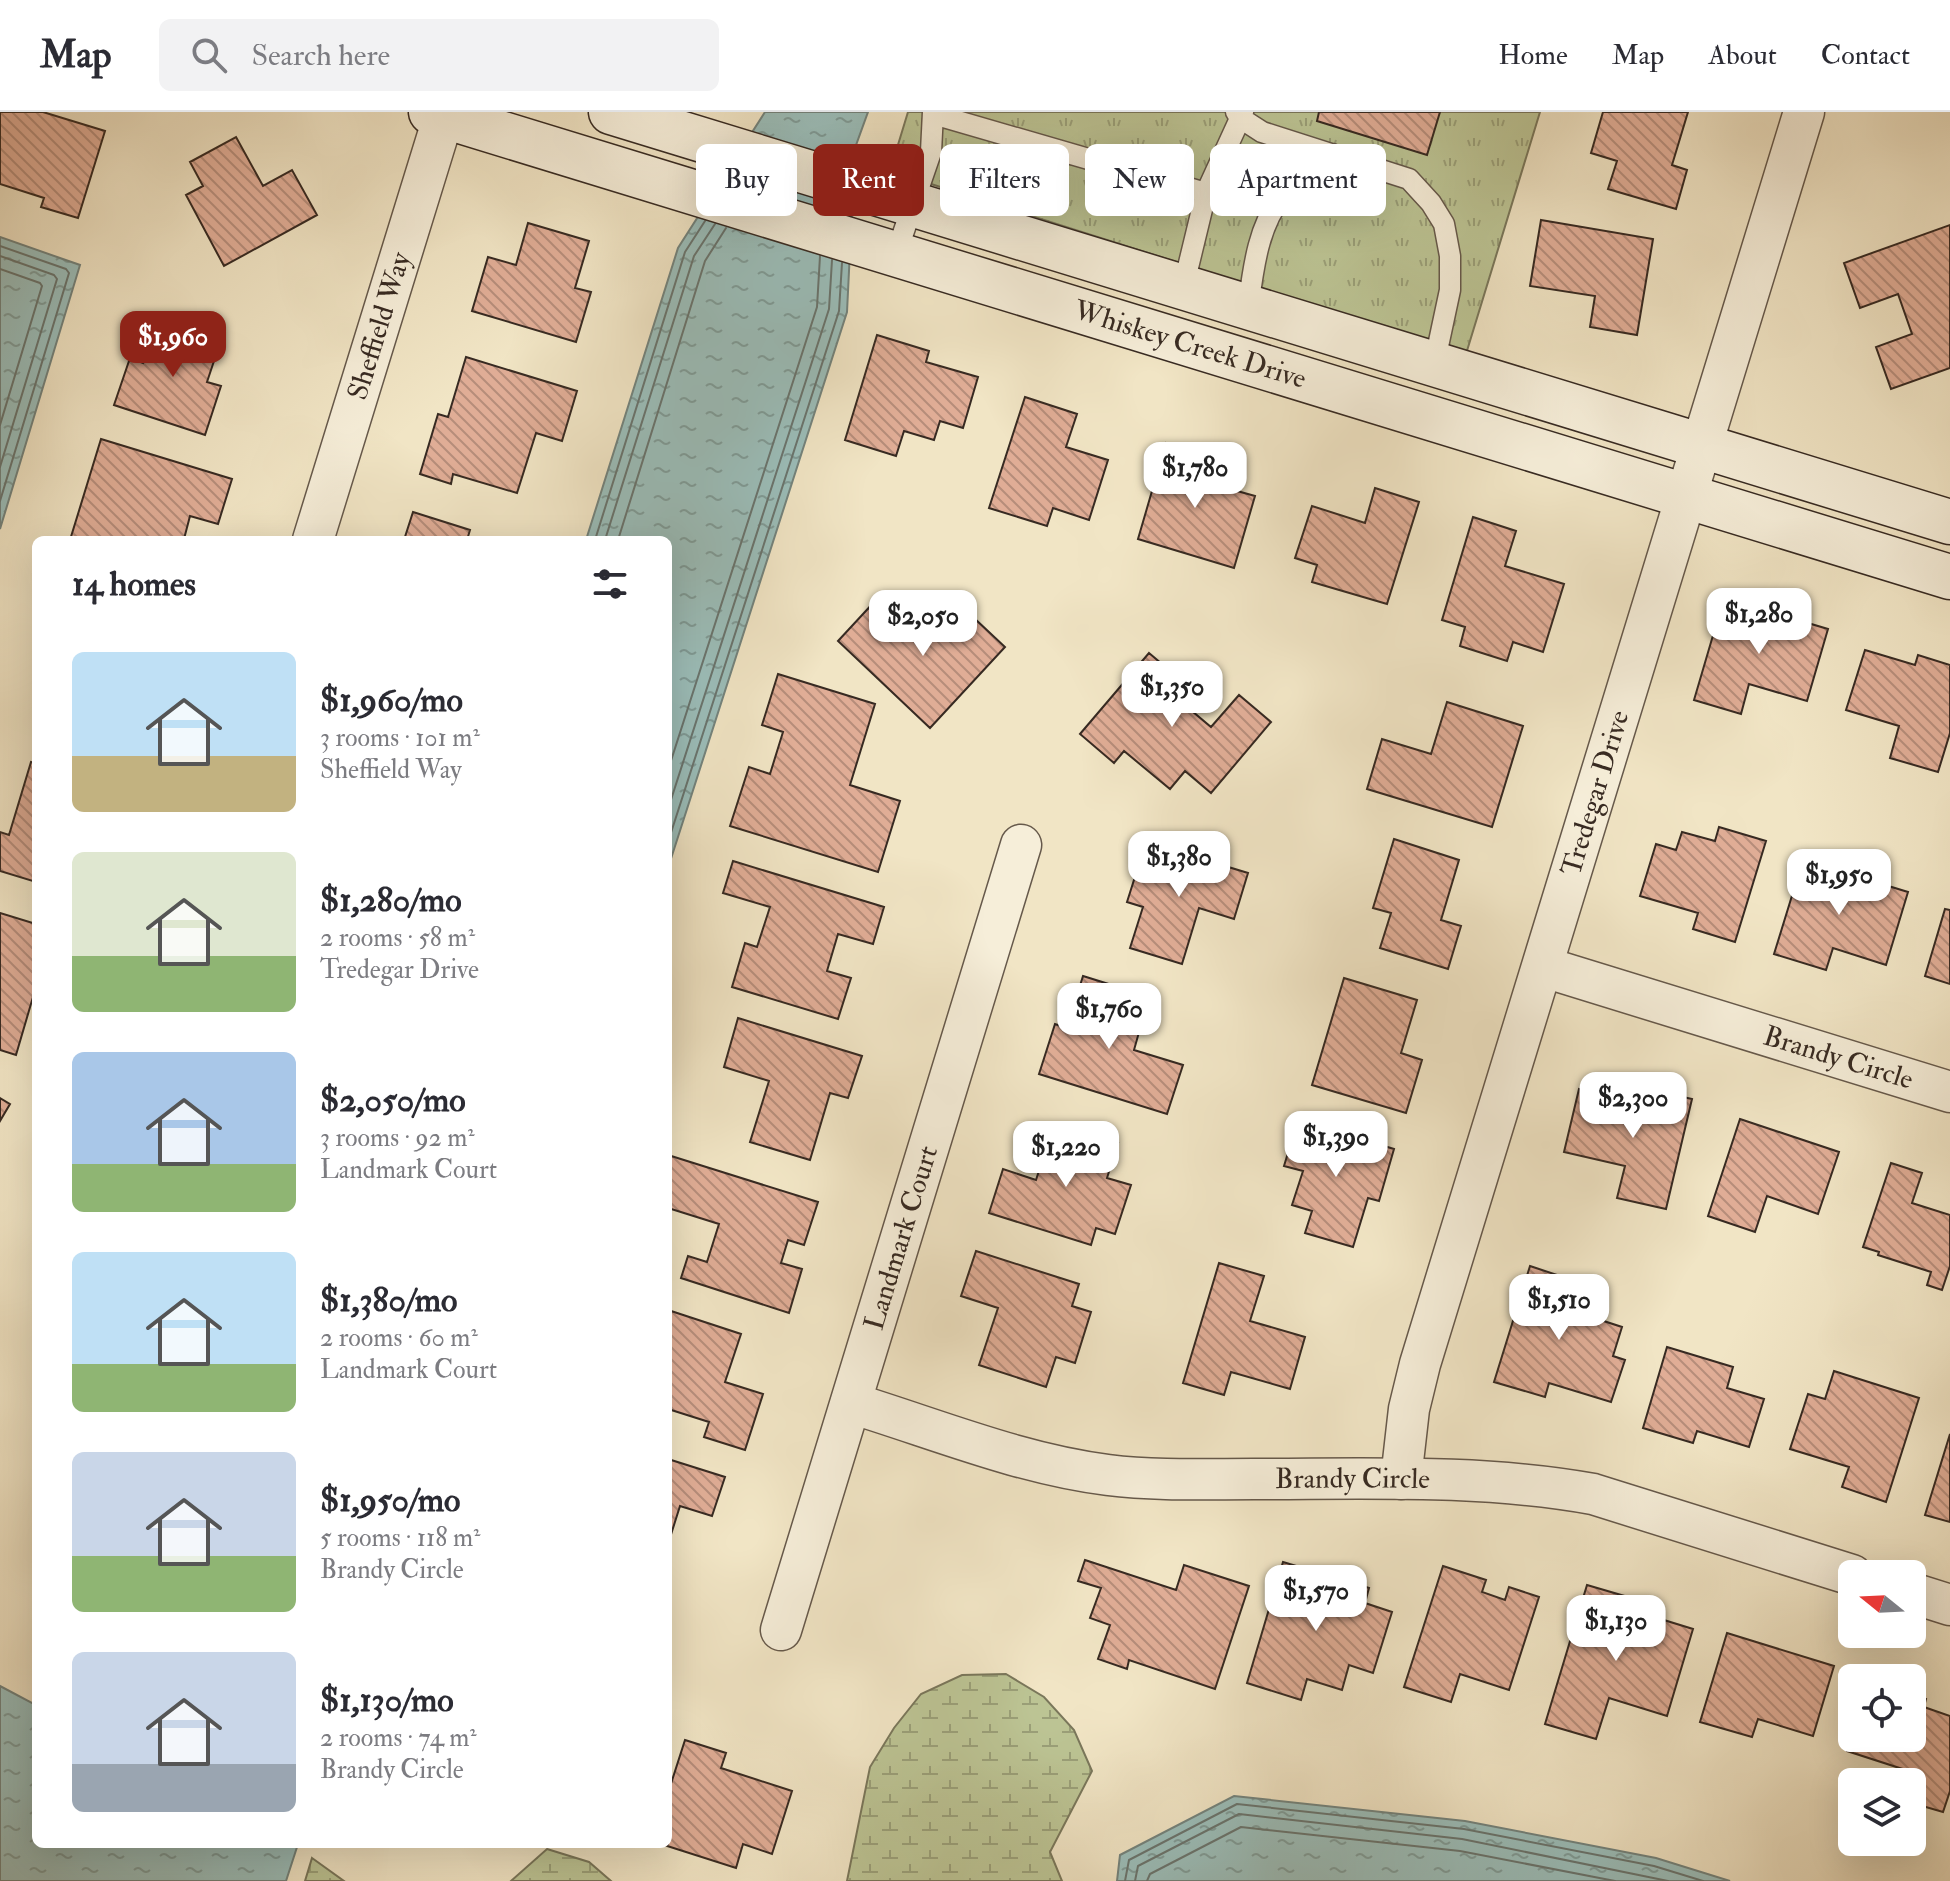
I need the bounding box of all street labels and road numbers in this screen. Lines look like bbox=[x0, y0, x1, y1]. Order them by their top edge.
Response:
street label: Sheffield Way bbox=[340, 247, 418, 404]
street label: Whiskey Creek Drive bbox=[1069, 292, 1311, 396]
street label: Tredegar Drive bbox=[1553, 706, 1637, 880]
street label: Brandy Circle bbox=[1759, 1018, 1918, 1097]
street label: Landmark Court bbox=[856, 1142, 946, 1334]
street label: Brandy Circle bbox=[1275, 1461, 1431, 1497]

